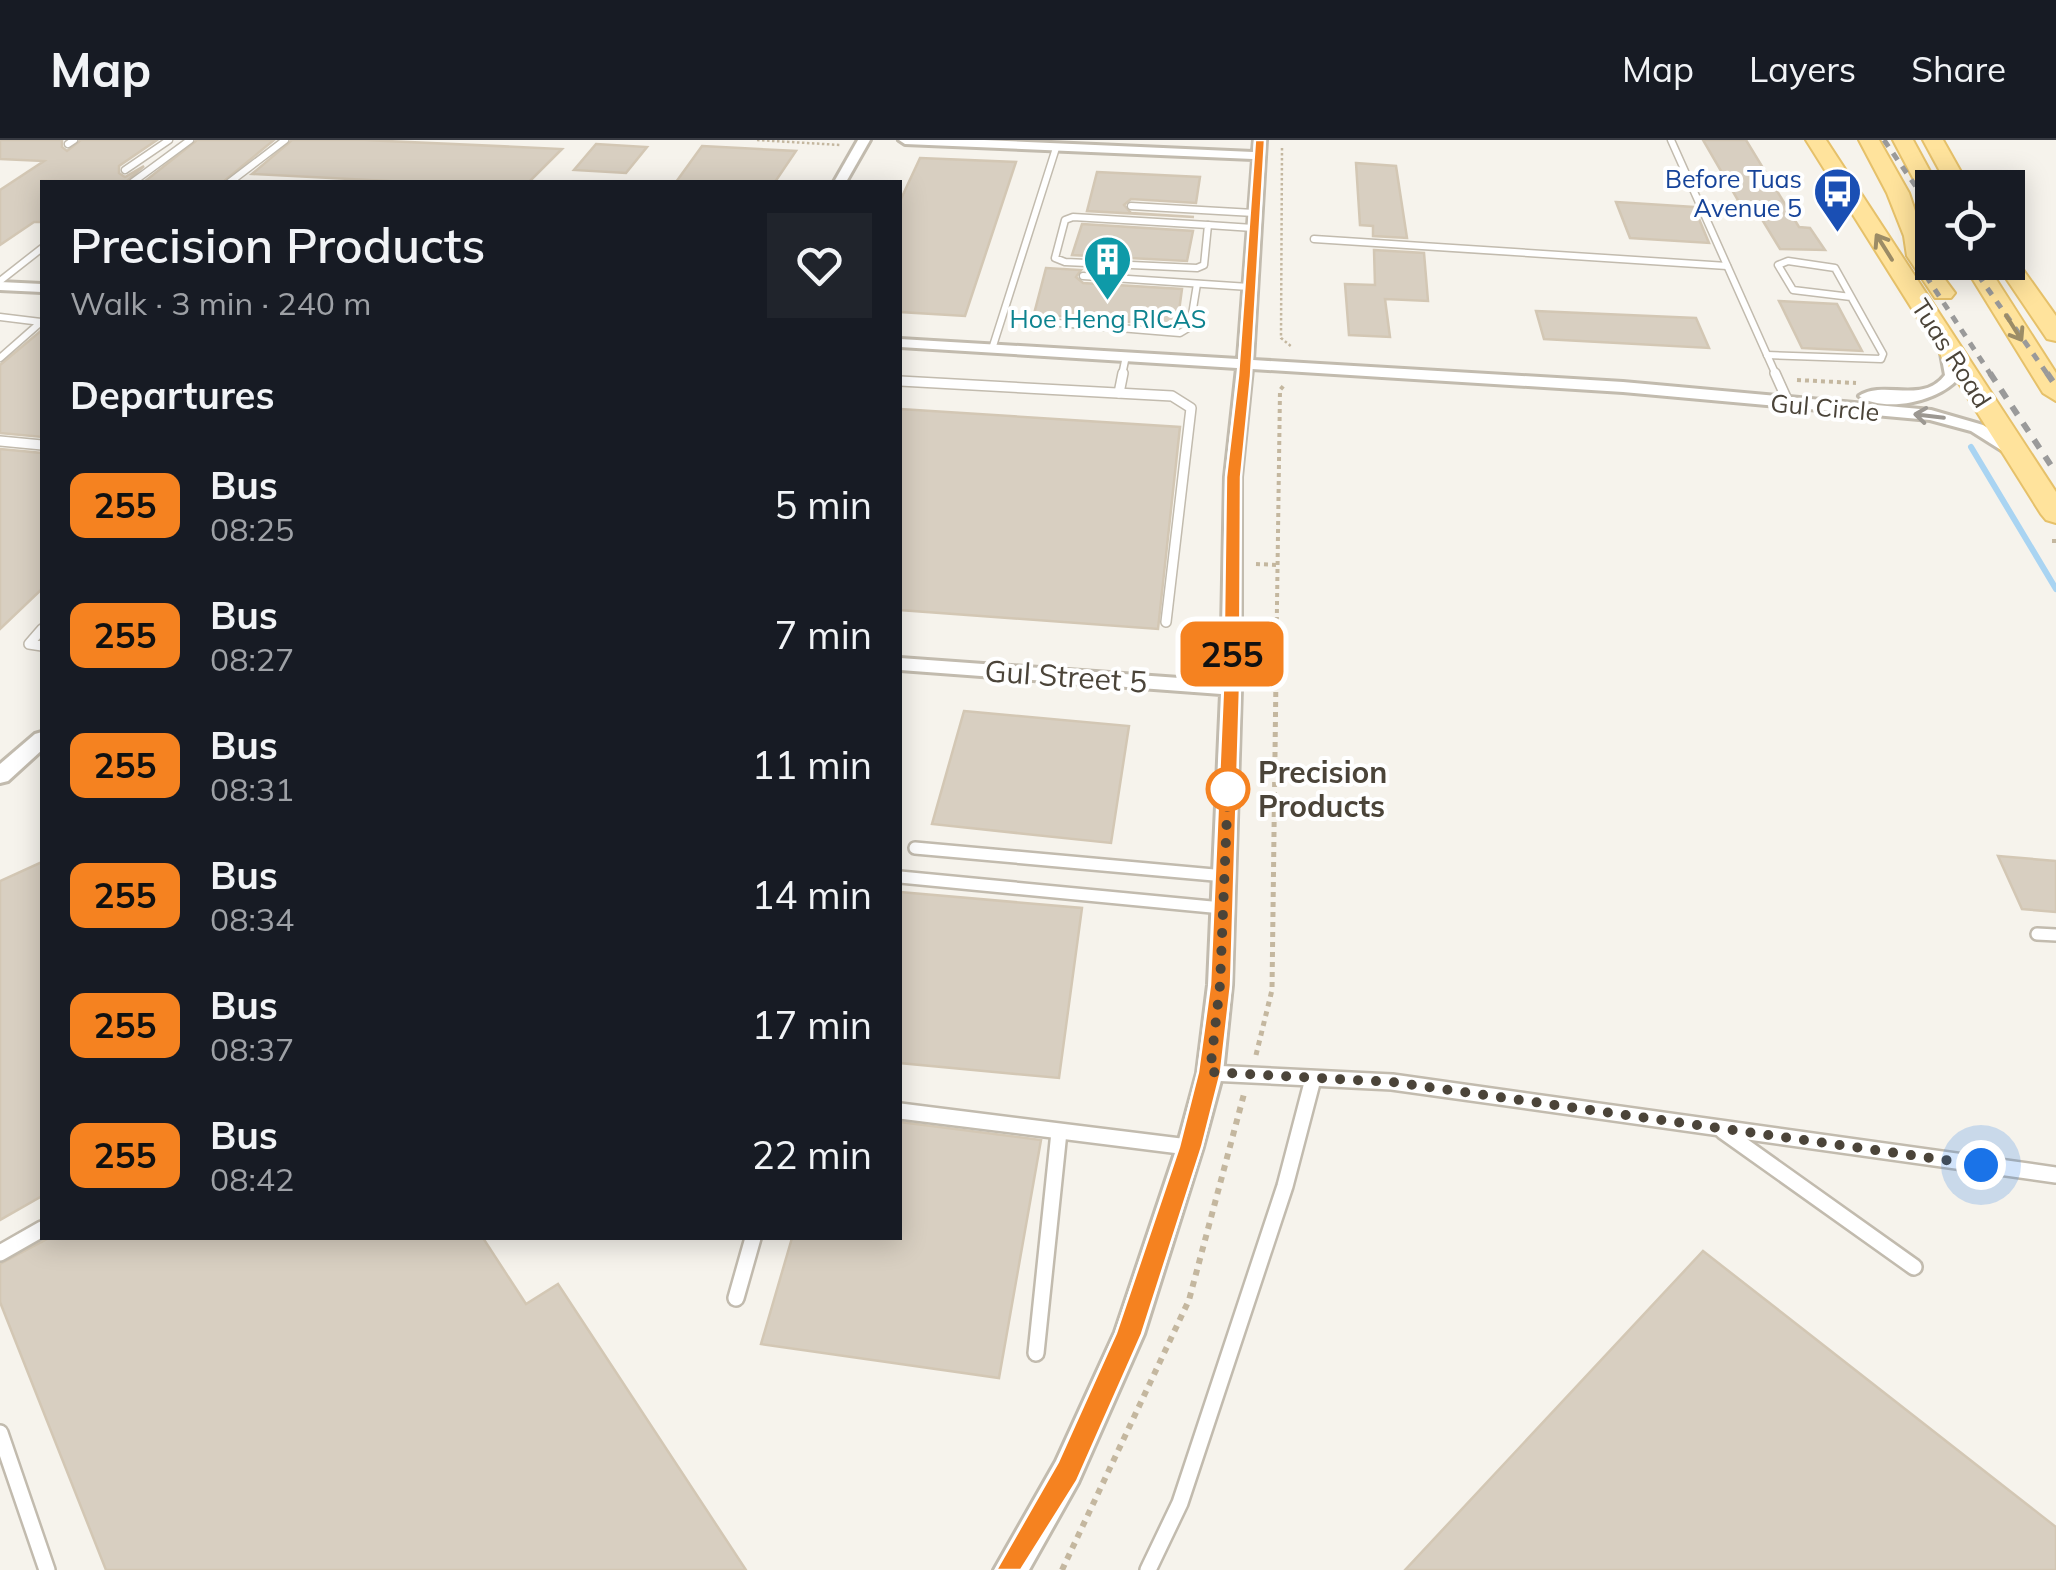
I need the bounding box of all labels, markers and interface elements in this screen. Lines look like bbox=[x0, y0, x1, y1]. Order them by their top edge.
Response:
text: Map bbox=[50, 39, 151, 99]
text: Map bbox=[1622, 47, 1694, 91]
text: Layers bbox=[1749, 47, 1856, 91]
text: Share bbox=[1911, 47, 2006, 91]
place label: Before Tuas Avenue 5 bbox=[1665, 163, 1802, 223]
bus stop icon: Before Tuas Avenue 5 bbox=[1811, 166, 1863, 234]
map controls bbox=[1915, 170, 2025, 280]
button: locate bbox=[1915, 170, 2025, 280]
button: heart bbox=[767, 213, 872, 318]
text: Precision Products bbox=[70, 215, 485, 275]
one-way arrow bbox=[1874, 233, 1894, 262]
building icon: Hoe Heng RICAS bbox=[1082, 234, 1134, 302]
text: Walk · 3 min · 240 m bbox=[70, 283, 371, 323]
street label: Tuas Road bbox=[1906, 293, 1998, 413]
place label: Hoe Heng RICAS bbox=[1010, 303, 1206, 334]
one-way arrow bbox=[2004, 313, 2025, 342]
text: Departures bbox=[70, 371, 274, 419]
street label: Gul Circle bbox=[1769, 387, 1881, 427]
one-way arrow bbox=[1914, 406, 1946, 425]
text: Bus bbox=[210, 461, 278, 509]
text: 5 min bbox=[775, 481, 872, 529]
text: 255 bbox=[93, 483, 157, 527]
text: 08:25 bbox=[210, 509, 294, 549]
text: Bus bbox=[210, 591, 278, 639]
text: 7 min bbox=[775, 611, 872, 659]
text: 255 bbox=[93, 613, 157, 657]
line badge: 255 bbox=[1174, 622, 1290, 686]
text: 255 bbox=[1200, 632, 1264, 676]
text: 08:27 bbox=[210, 639, 294, 679]
street label: Gul Street 5 bbox=[983, 651, 1149, 701]
text: Bus bbox=[210, 721, 278, 769]
text: 11 min bbox=[752, 741, 872, 789]
text: 255 bbox=[93, 743, 157, 787]
place label: Precision Products bbox=[1258, 753, 1387, 825]
marker: Precision Products bbox=[1207, 768, 1249, 810]
text: 08:31 bbox=[210, 769, 294, 809]
text: Bus bbox=[210, 851, 278, 899]
text: 14 min bbox=[752, 871, 872, 919]
text: 255 bbox=[93, 873, 157, 917]
text: 08:34 bbox=[210, 899, 294, 939]
text: Bus bbox=[210, 981, 278, 1029]
text: 17 min bbox=[752, 1001, 872, 1049]
text: 255 bbox=[93, 1003, 157, 1047]
text: 08:37 bbox=[210, 1029, 294, 1069]
text: Bus bbox=[210, 1111, 278, 1159]
text: 22 min bbox=[752, 1131, 872, 1179]
text: 255 bbox=[93, 1133, 157, 1177]
your location bbox=[1956, 1140, 2006, 1190]
text: 08:42 bbox=[210, 1159, 294, 1199]

